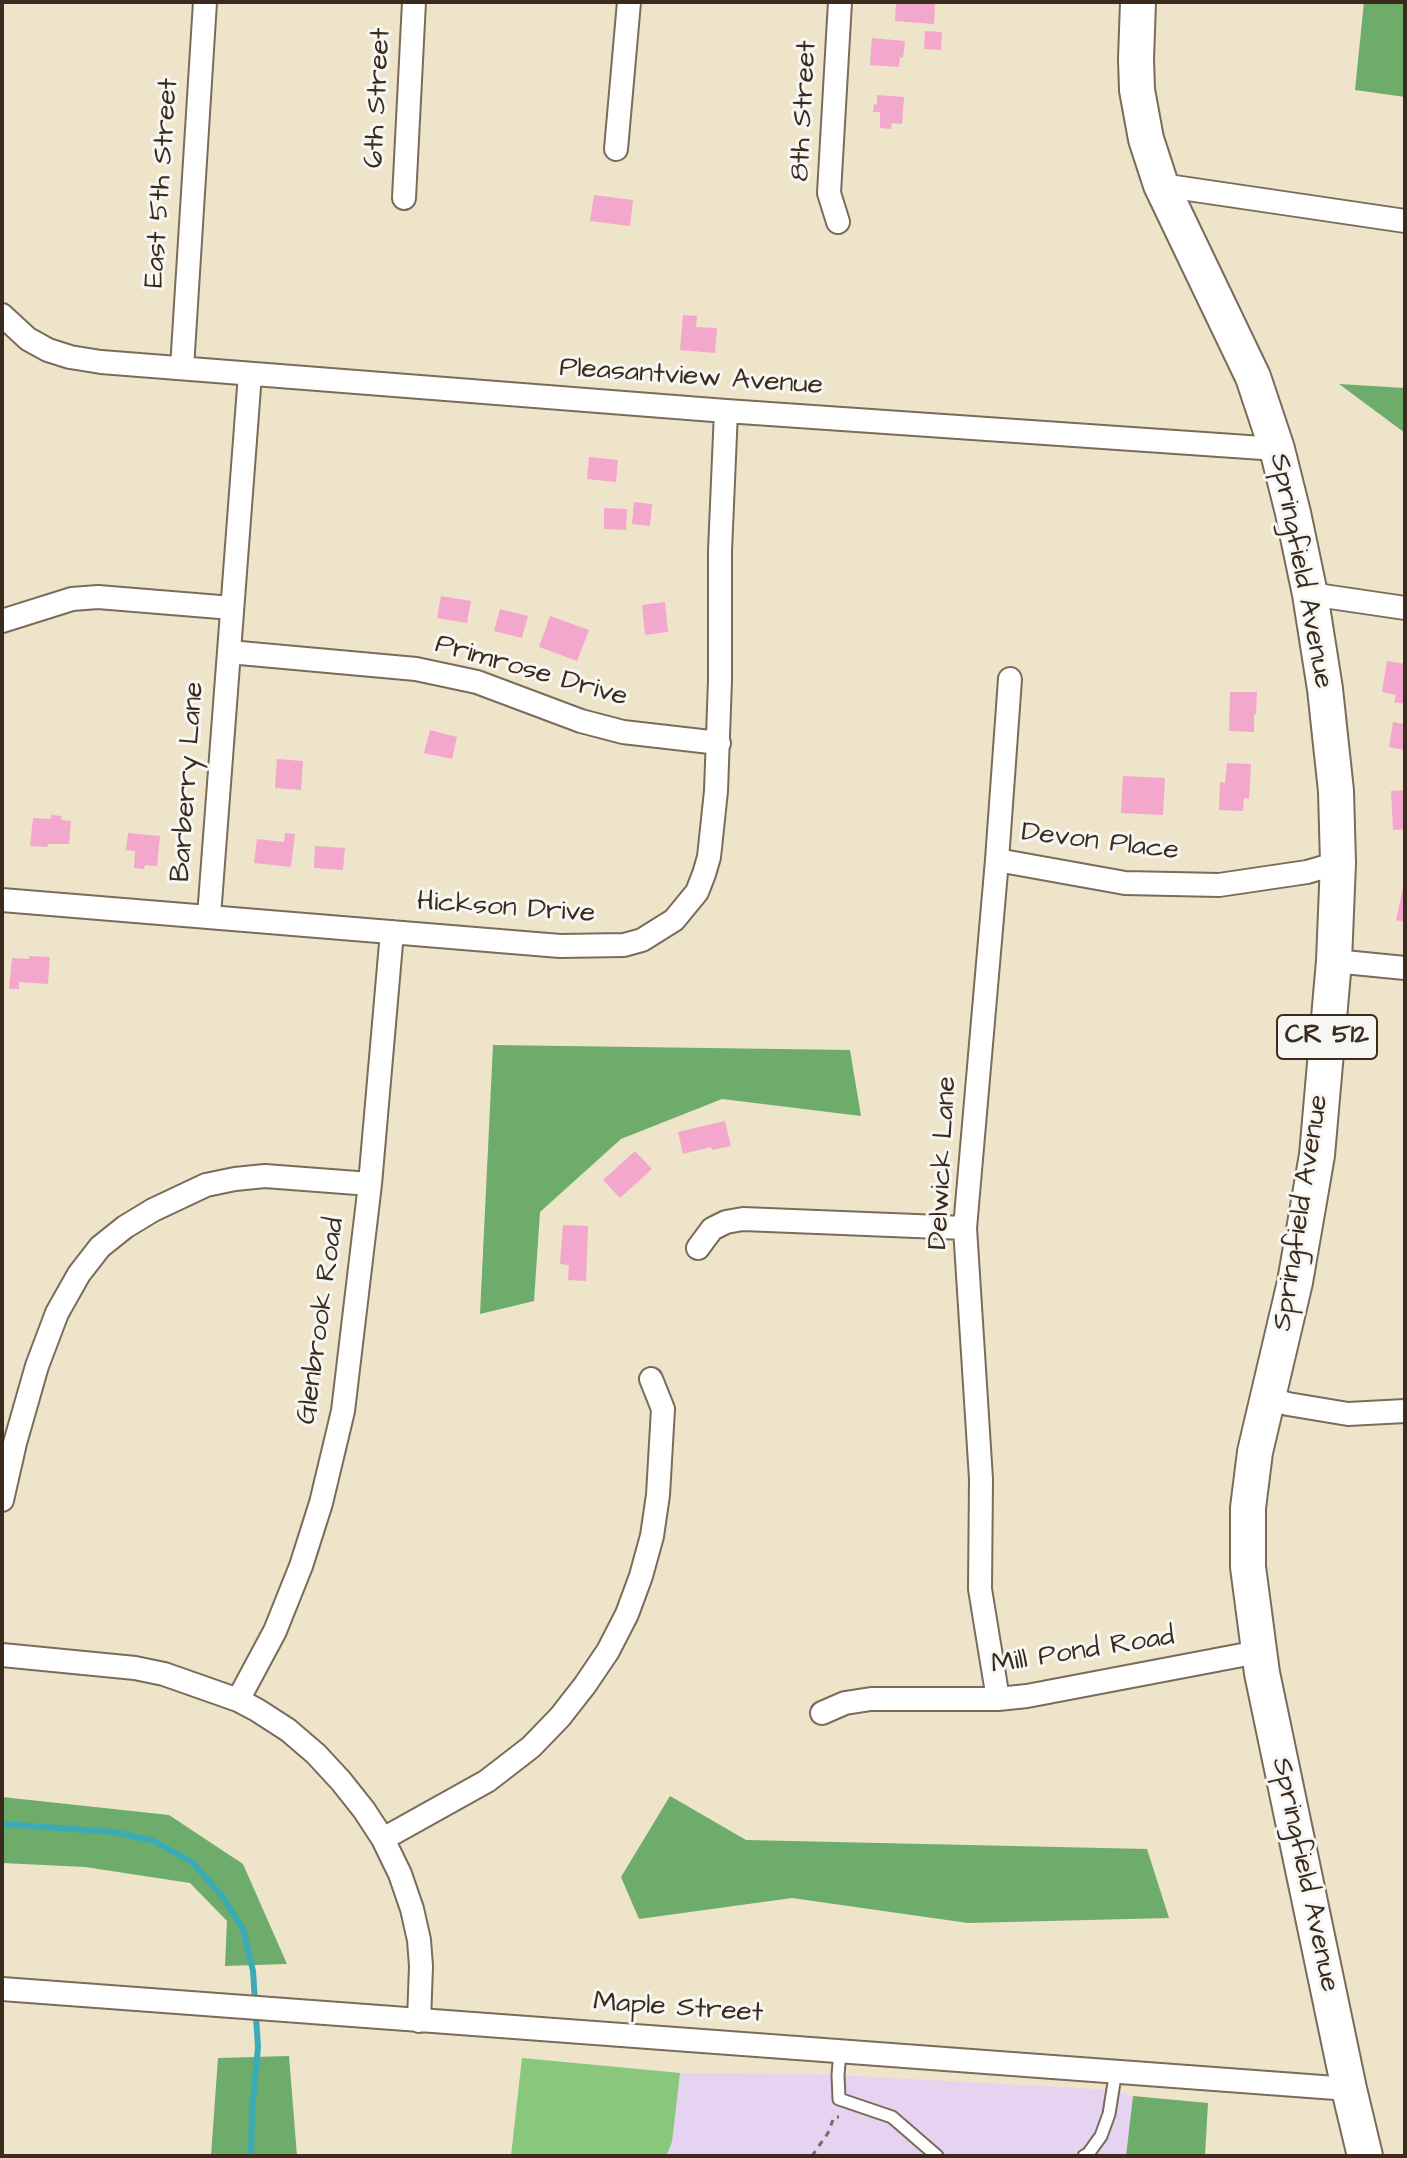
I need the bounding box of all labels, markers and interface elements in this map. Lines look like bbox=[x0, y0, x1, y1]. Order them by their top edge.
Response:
street label: 6th Street bbox=[359, 27, 399, 169]
street label: 8th Street bbox=[785, 40, 825, 182]
street label: East 5th Street bbox=[139, 77, 187, 289]
street label: Pleasantview Avenue bbox=[558, 352, 824, 404]
street label: Springfield Avenue bbox=[1261, 451, 1339, 691]
street label: Primrose Drive bbox=[431, 628, 631, 716]
street label: Barberry Lane bbox=[165, 681, 213, 883]
street label: Devon Place bbox=[1019, 817, 1181, 869]
street label: Hickson Drive bbox=[416, 886, 596, 932]
road number: CR 512 bbox=[1277, 1015, 1377, 1059]
street label: Delwick Lane bbox=[923, 1075, 965, 1251]
street label: Springfield Avenue bbox=[1267, 1093, 1337, 1333]
street label: Glenbrook Road bbox=[291, 1216, 353, 1426]
street label: Mill Pond Road bbox=[989, 1621, 1177, 1683]
street label: Springfield Avenue bbox=[1263, 1755, 1345, 1995]
street label: Maple Street bbox=[592, 1986, 764, 2032]

